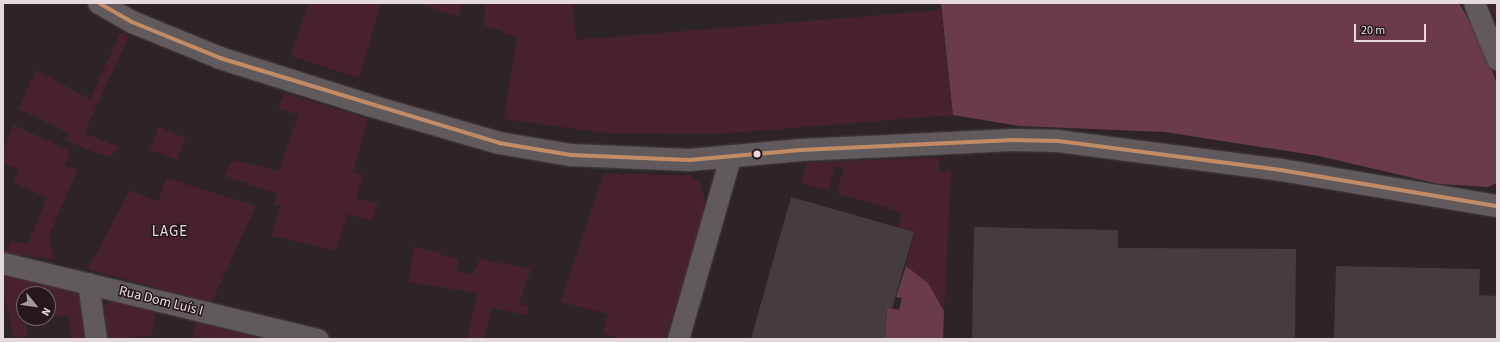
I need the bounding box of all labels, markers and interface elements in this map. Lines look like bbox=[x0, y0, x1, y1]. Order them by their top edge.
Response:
scale bar bbox=[1356, 16, 1428, 42]
text: 20 m bbox=[1361, 22, 1385, 39]
unlabelled marker bbox=[752, 149, 762, 159]
district label: LAGE bbox=[152, 223, 188, 241]
street label: Rua Dom Luís I bbox=[117, 282, 205, 320]
north arrow bbox=[16, 286, 56, 326]
text: N bbox=[38, 305, 54, 318]

